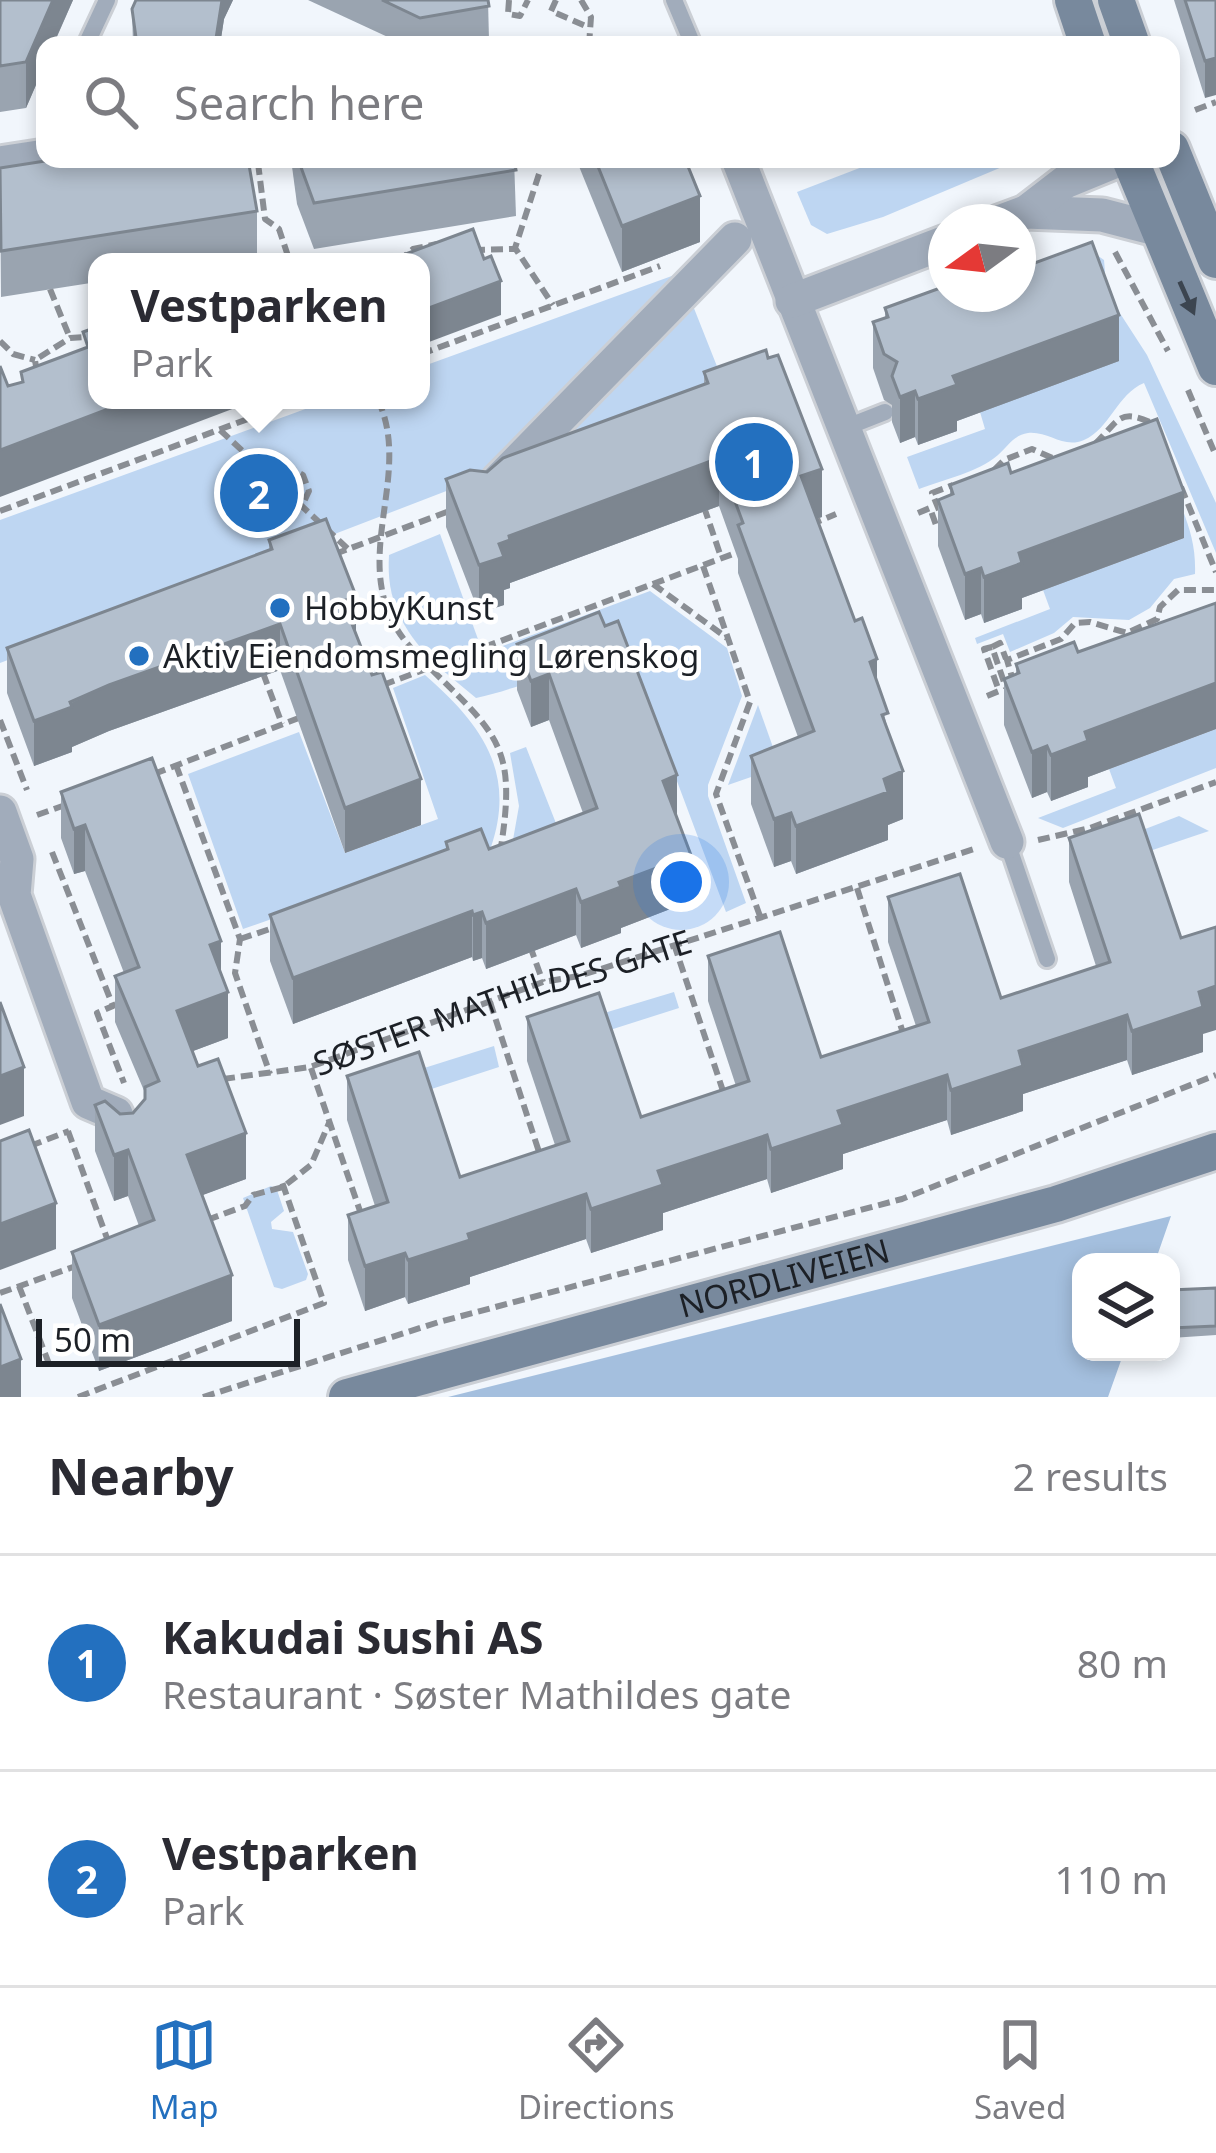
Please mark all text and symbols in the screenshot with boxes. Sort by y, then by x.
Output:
search box [36,36,1180,168]
icon: search [78,69,144,135]
text: Search here [174,72,424,133]
north arrow [928,204,1036,312]
popup [88,253,430,409]
text: Vestparken [131,274,387,335]
one-way arrow [1177,281,1197,316]
text: Park [131,335,213,388]
pin: 1 [715,417,793,507]
pin: 2 [220,448,298,538]
place label: HobbyKunst [304,585,494,630]
marker: HobbyKunst [267,595,293,621]
place label: Aktiv Eiendomsmegling Lørenskog [163,633,699,678]
marker: Aktiv Eiendomsmegling Lørenskog [126,643,152,669]
your location [651,852,711,912]
street label: SØSTER MATHILDES GATE [307,918,697,1086]
street label: NORDLIVEIEN [673,1227,894,1328]
map controls [1072,1253,1180,1361]
button: layers [1072,1253,1180,1361]
scale bar [36,1313,300,1366]
text: 50 m [54,1317,131,1362]
text: Nearby [48,1440,234,1510]
text: 2 results [1013,1449,1168,1502]
text: Kakudai Sushi AS [162,1606,544,1667]
text: 1 [76,1636,98,1689]
text: 80 m [1077,1636,1168,1689]
text: Restaurant · Søster Mathildes gate [162,1667,791,1720]
text: Vestparken [162,1822,419,1883]
text: 2 [76,1852,98,1905]
text: 110 m [1054,1852,1168,1905]
text: Park [162,1883,244,1936]
tab: Map [150,2012,218,2129]
tab: Directions [518,2012,675,2129]
tab: Saved [974,2012,1066,2129]

